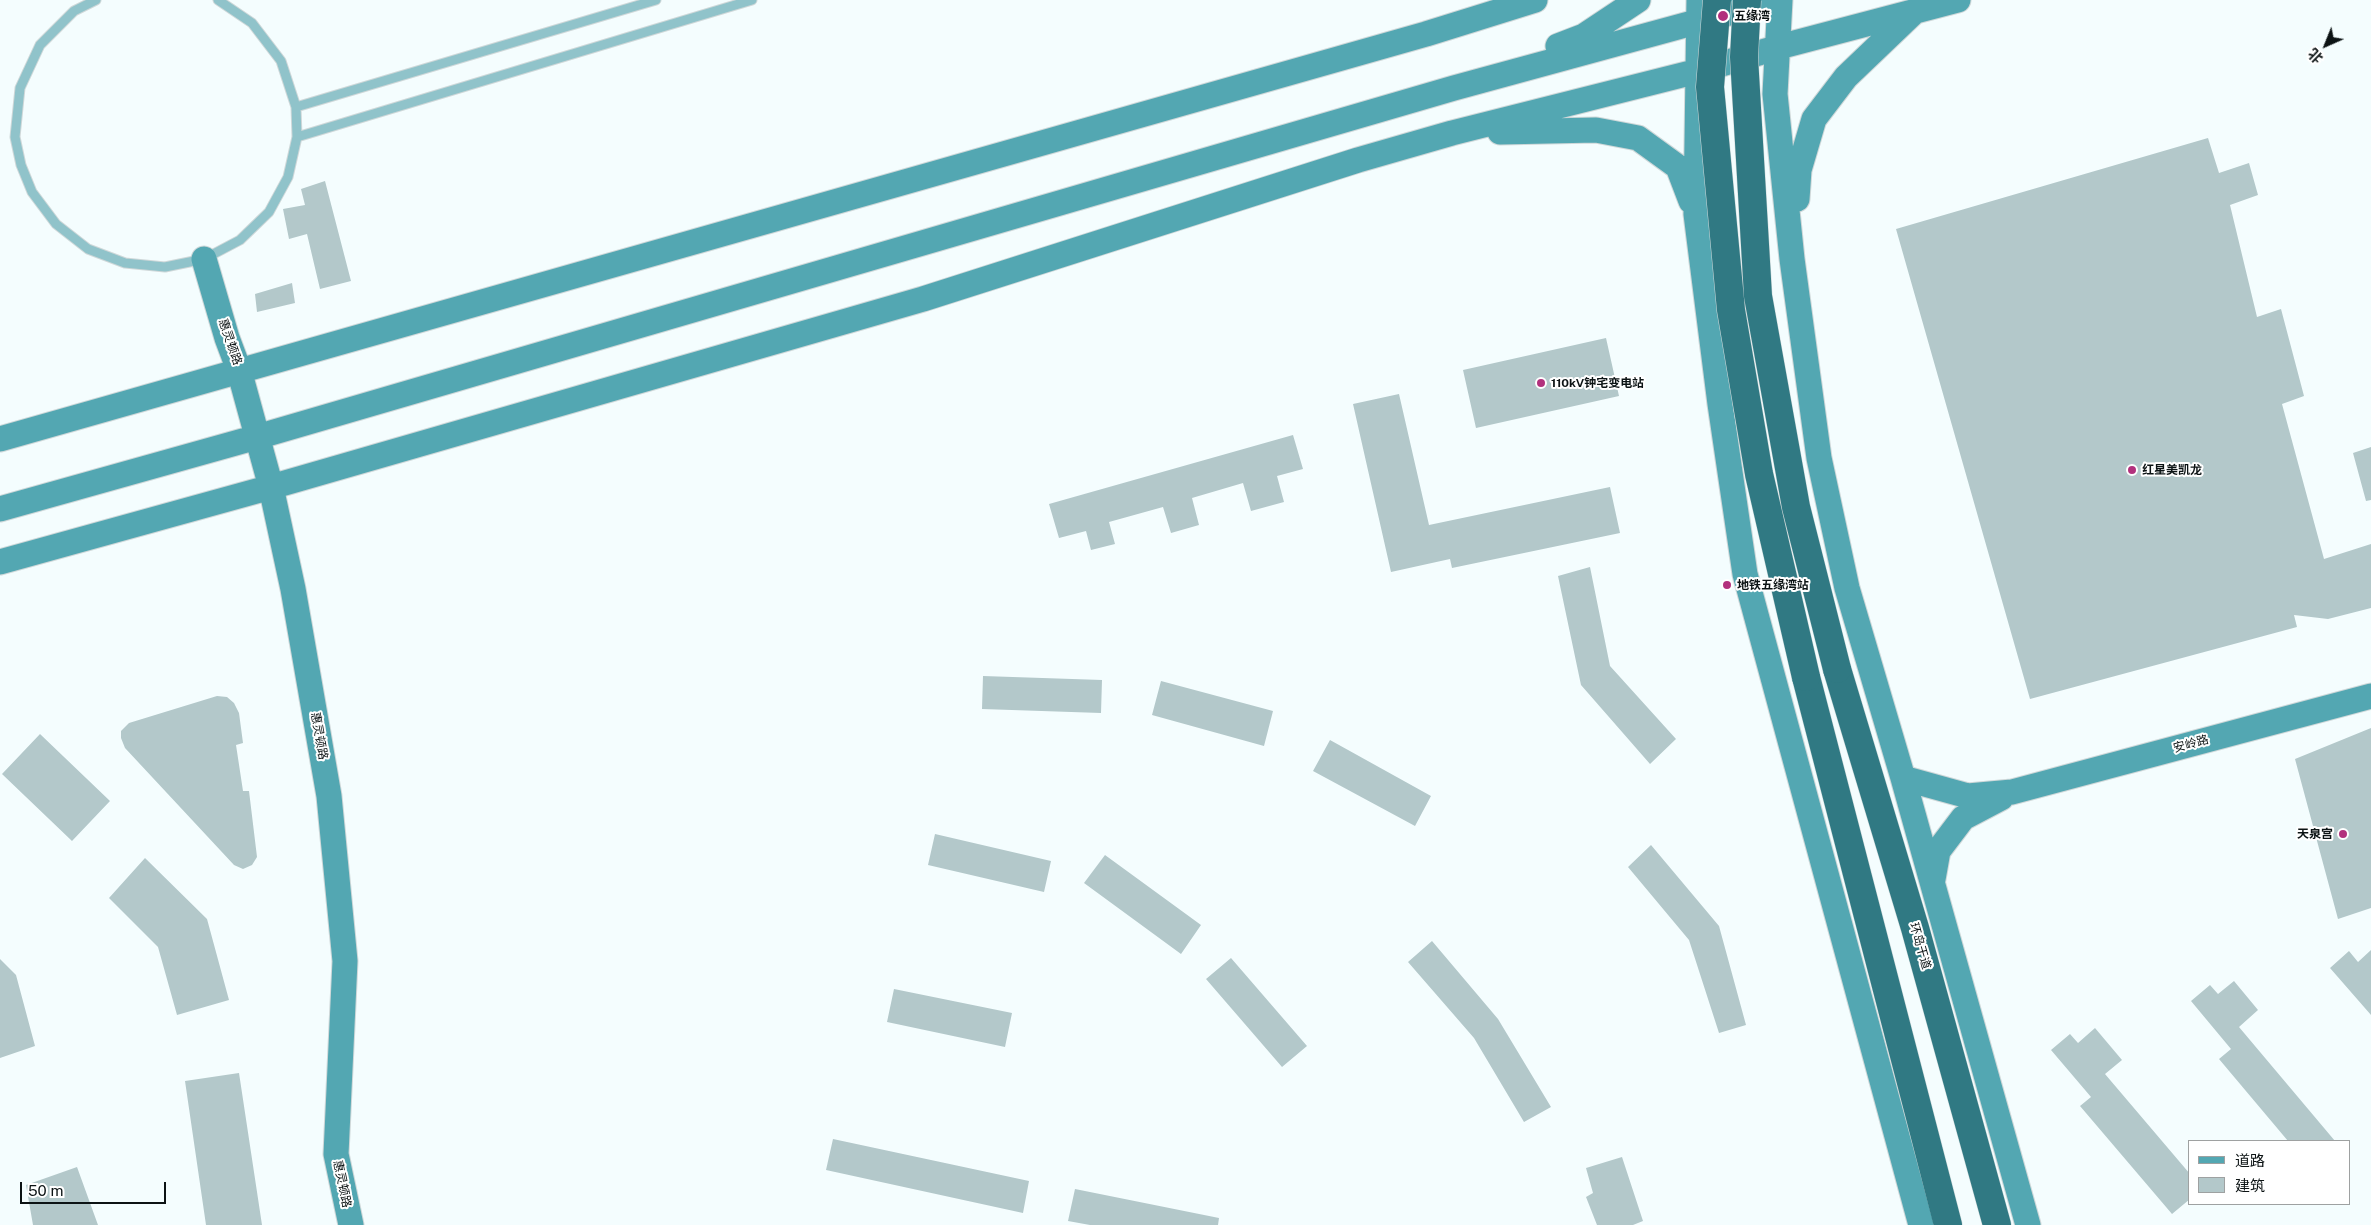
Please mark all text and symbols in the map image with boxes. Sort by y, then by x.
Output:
marker: 五缘湾 [1716,9,1730,23]
place label: 五缘湾 [1734,9,1770,23]
north arrow [2301,20,2351,70]
text: 北 [2305,45,2326,66]
street label: 惠灵顿路 [215,317,245,367]
place label: 110kV钟宅变电站 [1551,376,1644,390]
marker: 110kV钟宅变电站 [1535,377,1547,389]
place label: 红星美凯龙 [2142,463,2202,477]
marker: 红星美凯龙 [2126,464,2138,476]
place label: 地铁五缘湾站 [1737,578,1809,592]
marker: 地铁五缘湾站 [1721,579,1733,591]
street label: 惠灵顿路 [308,711,330,761]
street label: 安岭路 [2172,732,2210,756]
place label: 天泉宫 [2297,827,2333,841]
marker: 天泉宫 [2337,828,2349,840]
street label: 环岛干道 [1906,921,1934,971]
legend [2188,1140,2351,1205]
text: 道路 [2235,1152,2265,1169]
street label: 惠灵顿路 [330,1159,354,1209]
scale bar [22,1172,169,1204]
text: 建筑 [2235,1177,2265,1194]
text: 50 m [28,1182,63,1199]

